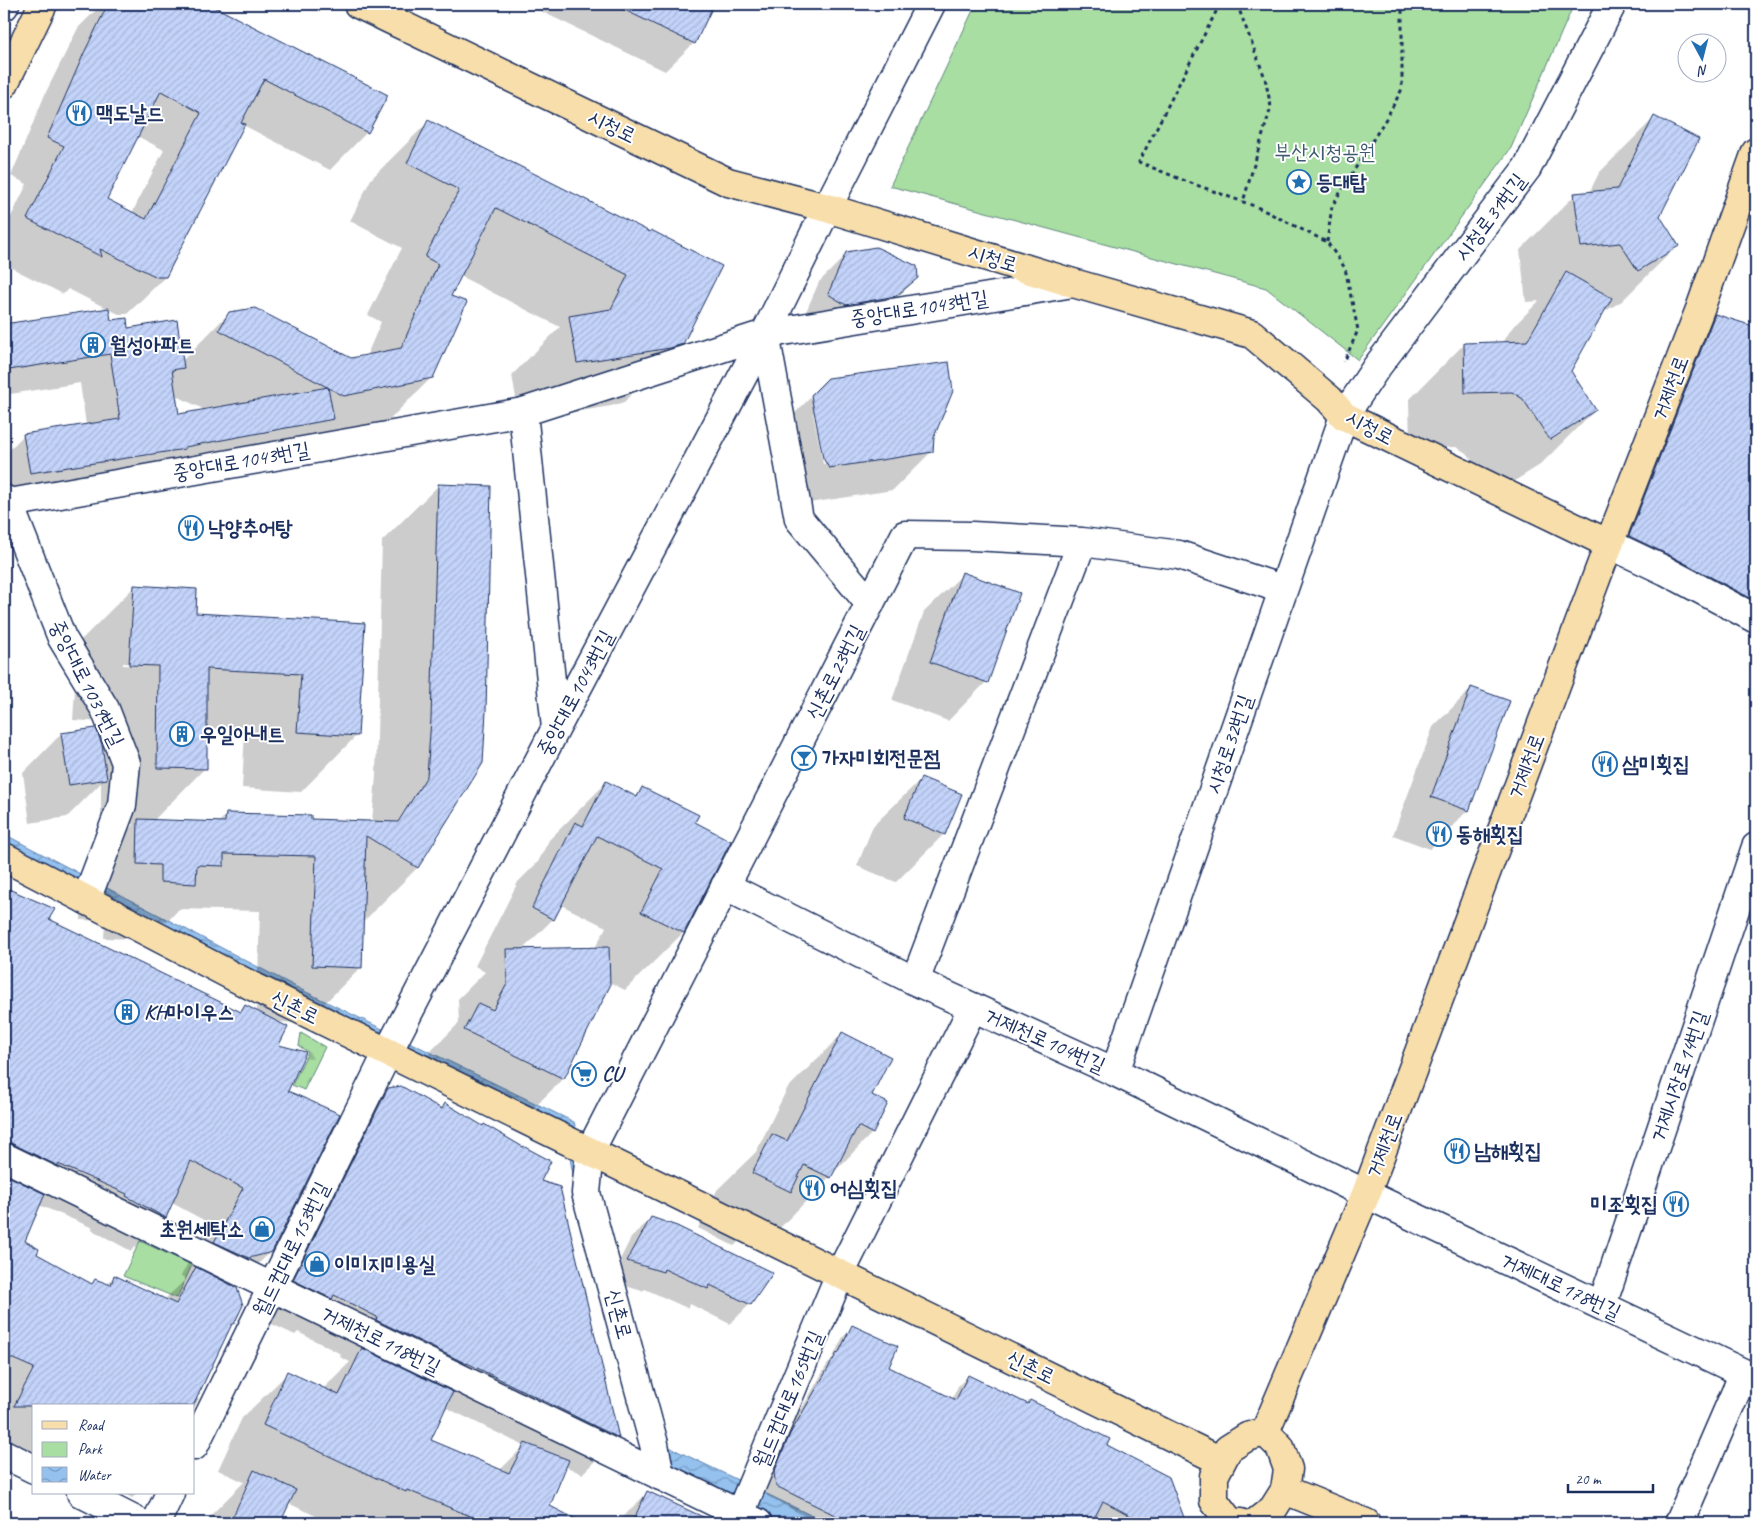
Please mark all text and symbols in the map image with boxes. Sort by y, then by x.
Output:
north arrow [1678,32,1728,82]
text: N [1696,61,1709,80]
restaurant icon: 맥도날드 [66,100,92,126]
place label: 맥도날드 [96,100,164,126]
street label: 시청로 [584,103,640,149]
park label: 부산시청공원 [1274,139,1376,165]
street label: 시청로31번길 [1449,168,1532,266]
place icon: 등대탑 [1286,169,1312,195]
place label: 등대탑 [1316,169,1368,195]
street label: 시청로 [965,238,1021,278]
street label: 중앙대로1043번길 [848,284,990,332]
building icon: 월성아파트 [80,332,106,358]
place label: 월성아파트 [110,332,195,358]
street label: 거제천로 [1646,352,1694,424]
street label: 시청로 [1342,404,1398,450]
street label: 중앙대로1043번길 [170,436,312,486]
restaurant icon: 낙양추어탕 [178,515,204,541]
place label: 낙양추어탕 [208,515,294,541]
street label: 중앙대로1039번길 [44,615,130,751]
street label: 신촌로23번길 [800,620,870,724]
street label: 중앙대로1043번길 [531,625,619,761]
street label: 시청로32번길 [1200,691,1258,797]
building icon: 우일아내트 [169,721,195,747]
place label: 우일아내트 [200,721,285,747]
street label: 거제천로 [1502,730,1550,802]
bar icon: 가자미회전문점 [791,745,817,771]
place label: 가자미회전문점 [822,745,940,771]
restaurant icon: 삼미횟집 [1592,751,1618,777]
place label: 삼미횟집 [1622,751,1690,777]
restaurant icon: 동해횟집 [1426,821,1452,847]
place label: 동해횟집 [1456,821,1524,847]
street label: 신촌로 [267,984,323,1030]
building icon: KH마이우스 [114,999,140,1025]
place label: KH마이우스 [144,999,234,1025]
street label: 거제천로104번길 [980,1002,1110,1078]
street label: 거제시장로14번길 [1644,1007,1714,1145]
supermarket icon: CU [571,1061,597,1087]
place label: CU [602,1061,627,1087]
street label: 거제천로 [1360,1109,1408,1181]
restaurant icon: 남해횟집 [1444,1138,1470,1164]
place label: 남해횟집 [1474,1138,1542,1164]
restaurant icon: 어심횟집 [799,1175,825,1201]
place label: 어심횟집 [830,1175,898,1201]
street label: 월드컵대로153번길 [247,1177,335,1321]
place label: 미조횟집 [1590,1191,1658,1217]
restaurant icon: 미조횟집 [1663,1191,1689,1217]
place label: 초원세탁소 [160,1216,244,1242]
shop icon: 초원세탁소 [249,1216,275,1242]
street label: 거제대로178번길 [1497,1247,1625,1325]
shop icon: 이미지미용실 [304,1251,330,1277]
place label: 이미지미용실 [334,1251,435,1277]
street label: 신촌로 [600,1286,638,1342]
street label: 거제천로118번길 [317,1300,445,1380]
street label: 월드컵대로165번길 [747,1326,829,1472]
street label: 신촌로 [1003,1344,1059,1390]
legend [32,1404,195,1494]
text: Road [78,1416,105,1435]
text: Park [78,1440,103,1459]
scale bar [1568,1462,1652,1494]
text: Water [78,1466,112,1485]
text: 20 m [1575,1470,1602,1489]

